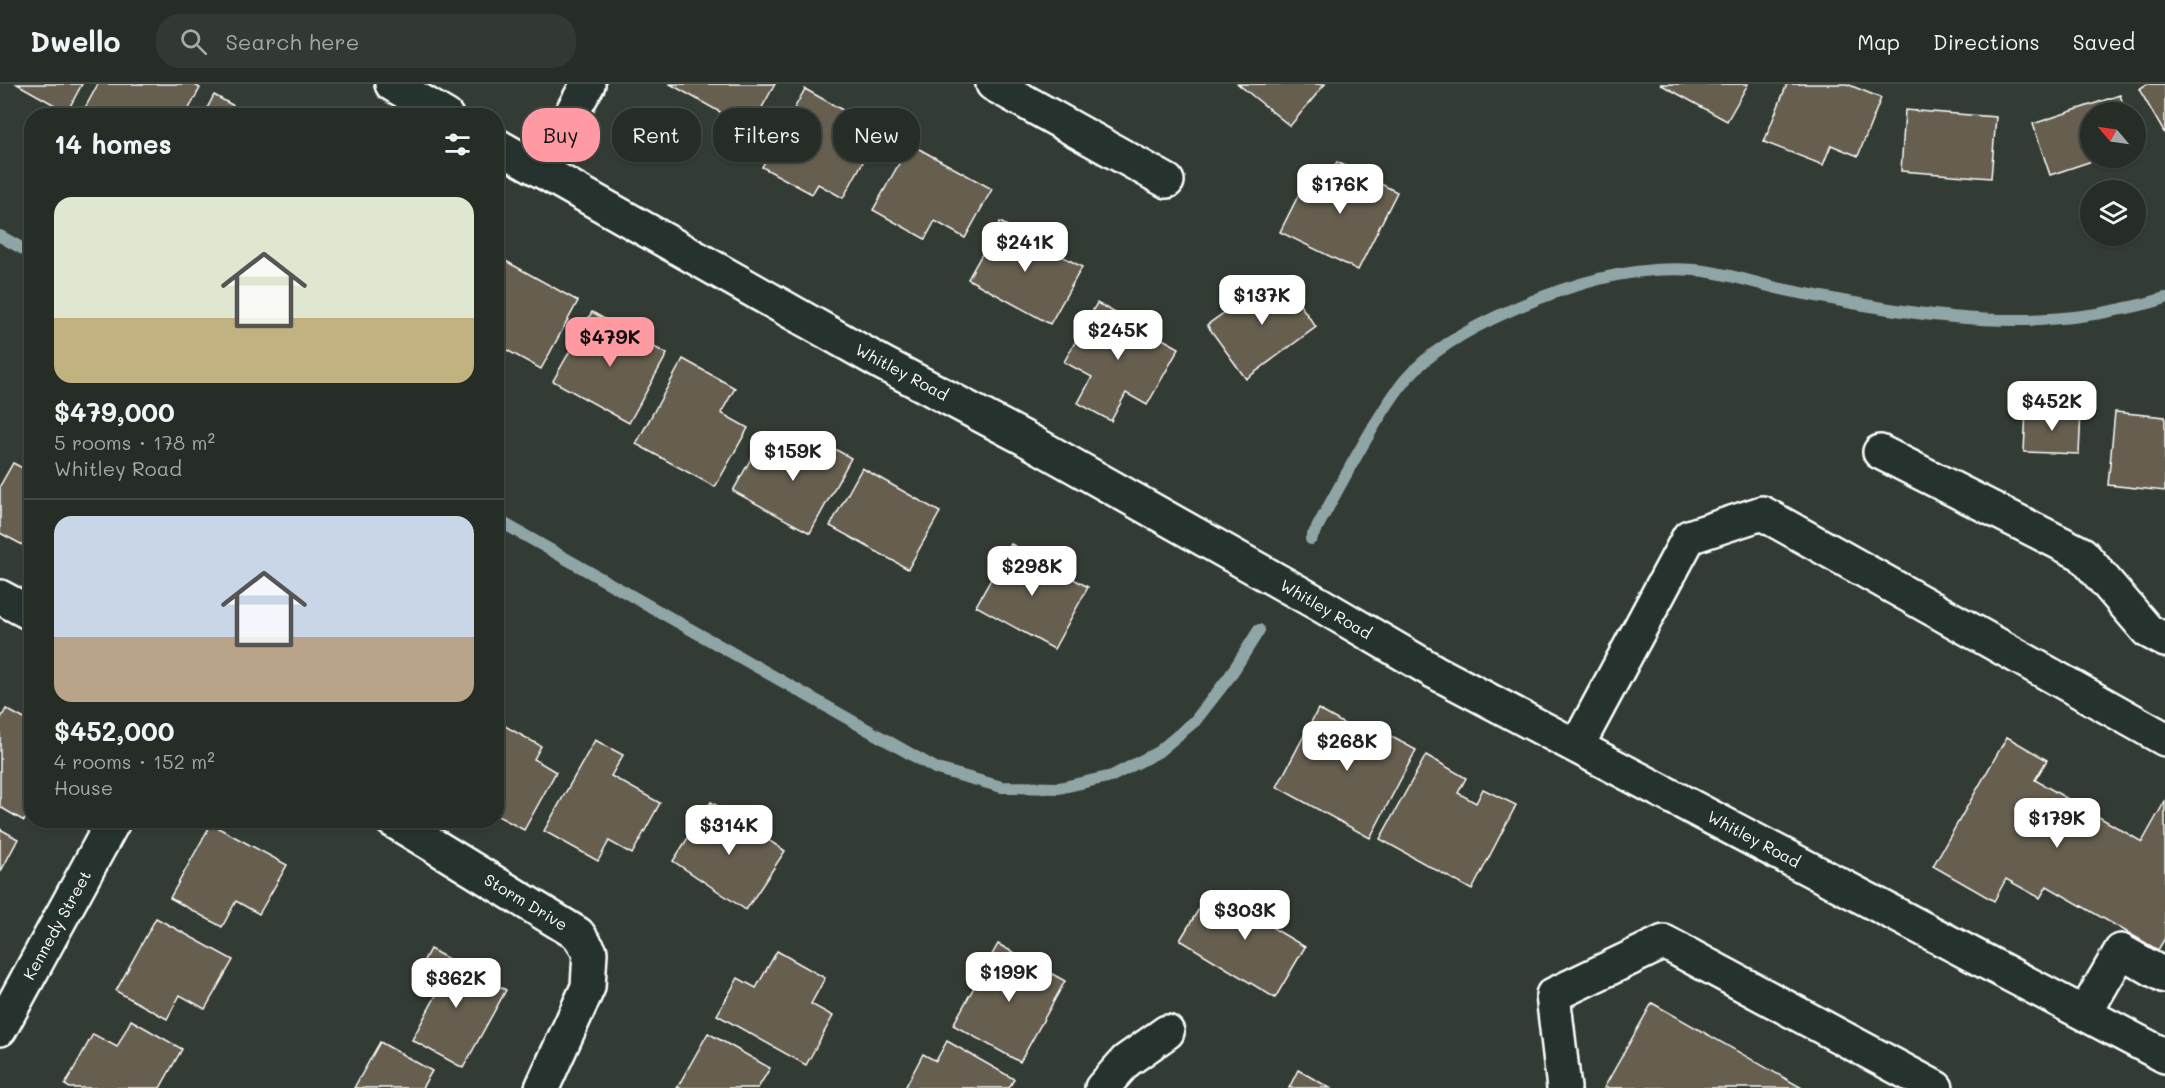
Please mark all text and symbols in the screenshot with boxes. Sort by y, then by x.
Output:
search box [156,14,576,68]
text: Dwello [30,23,120,59]
icon: search [177,25,210,58]
text: Search here [225,27,359,56]
text: Map [1857,28,1900,55]
text: Directions [1933,28,2040,55]
text: Saved [2073,28,2135,55]
north arrow [2080,102,2146,168]
map controls [2080,102,2146,246]
chip: Buy [522,108,600,162]
chip: Rent [612,108,701,162]
chip: Filters [713,108,821,162]
chip: New [833,108,920,162]
text: 14 homes [54,127,172,161]
icon: filters [441,128,474,161]
pin: $176K [1298,164,1382,215]
text: $176K [1311,170,1369,196]
button: layers [2080,180,2146,246]
pin: $241K [983,222,1067,273]
text: $241K [996,228,1054,254]
icon: home [210,236,318,344]
pin: $137K [1220,275,1304,326]
text: $137K [1233,281,1291,307]
pin: $245K [1076,310,1160,361]
text: $245K [1087,316,1149,342]
pin: $479K [568,317,652,368]
text: $479K [579,323,641,349]
street label: Whitley Road [852,338,952,405]
pin: $452K [2010,381,2094,432]
text: $452K [2021,387,2083,413]
text: $479,000 [54,395,175,429]
text: 5 rooms · 178 m² [54,429,215,455]
pin: $159K [751,431,835,482]
text: $159K [764,437,822,463]
text: Whitley Road [54,455,182,481]
pin: $298K [990,546,1074,597]
text: $298K [1001,552,1063,578]
icon: home [210,555,318,663]
street label: Whitley Road [1277,574,1376,643]
text: $452,000 [54,714,174,748]
pin: $268K [1305,721,1389,772]
text: $268K [1316,727,1378,753]
text: 4 rooms · 152 m² [54,748,215,774]
text: House [54,774,113,800]
pin: $179K [2015,798,2099,849]
text: $179K [2028,804,2086,830]
pin: $314K [687,805,771,856]
street label: Whitley Road [1704,805,1804,872]
text: $314K [699,811,759,837]
street label: Kennedy Street [18,866,95,983]
street label: Storm Drive [481,868,572,935]
pin: $303K [1203,890,1287,941]
text: $303K [1214,896,1276,922]
pin: $199K [967,952,1051,1003]
pin: $362K [414,958,498,1009]
text: $199K [980,958,1038,984]
text: $362K [426,964,486,990]

